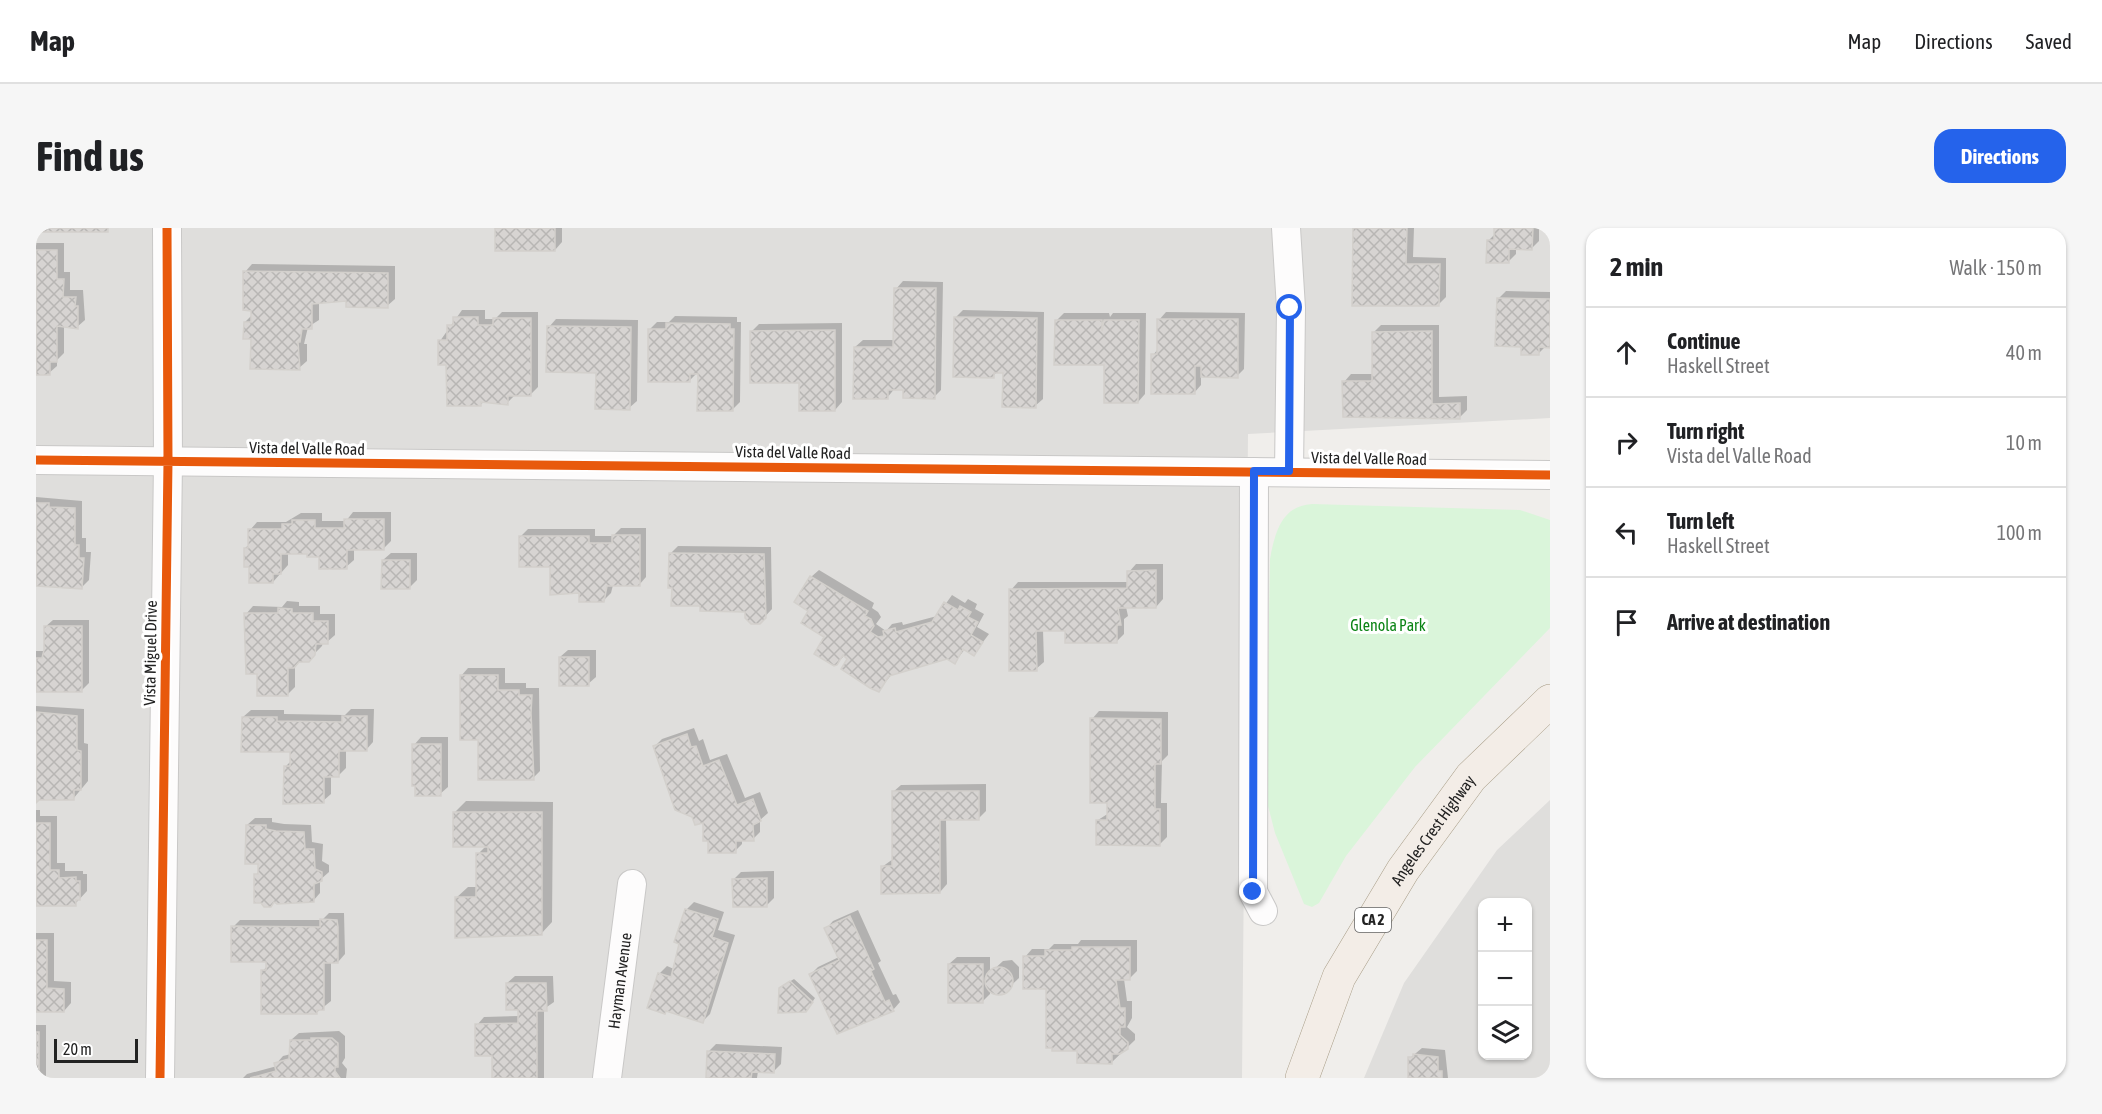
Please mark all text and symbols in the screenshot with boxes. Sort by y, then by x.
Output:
text: Map [30,25,75,57]
text: Map [1847,29,1881,53]
text: Directions [1914,29,1993,53]
text: Saved [2026,29,2072,53]
button: Directions [1934,129,2066,183]
text: Find us [36,132,144,180]
text: 2 min [1610,252,1663,282]
text: Walk · 150 m [1950,256,2042,279]
route start [1276,294,1302,320]
text: Continue [1667,328,1741,354]
icon: ahead [1610,336,1643,369]
text: 40 m [2006,341,2042,364]
text: Haskell Street [1667,354,1770,377]
text: Turn right [1667,418,1744,444]
icon: right [1610,426,1643,459]
text: 10 m [2006,431,2042,454]
street label: Vista del Valle Road [249,438,365,458]
street label: Vista del Valle Road [735,442,851,462]
text: Vista del Valle Road [1667,444,1812,467]
street label: Vista del Valle Road [1311,448,1427,468]
text: Turn left [1667,508,1734,534]
icon: left [1610,516,1643,549]
text: 100 m [1997,521,2042,544]
text: Haskell Street [1667,534,1770,557]
street label: Vista Miguel Drive [140,600,161,706]
icon: arrive [1610,606,1643,639]
text: Arrive at destination [1667,609,1830,635]
park label: Glenola Park [1350,616,1426,634]
street label: Angeles Crest Highway [1387,771,1479,888]
route end [1239,878,1265,904]
map controls [1478,898,1532,1060]
button: + [1478,898,1532,952]
road number: CA 2 [1355,908,1391,932]
street label: Hayman Avenue [604,932,635,1030]
button: − [1478,952,1532,1006]
button: layers [1478,1006,1532,1060]
scale bar [54,1036,138,1064]
text: 20 m [63,1040,92,1058]

